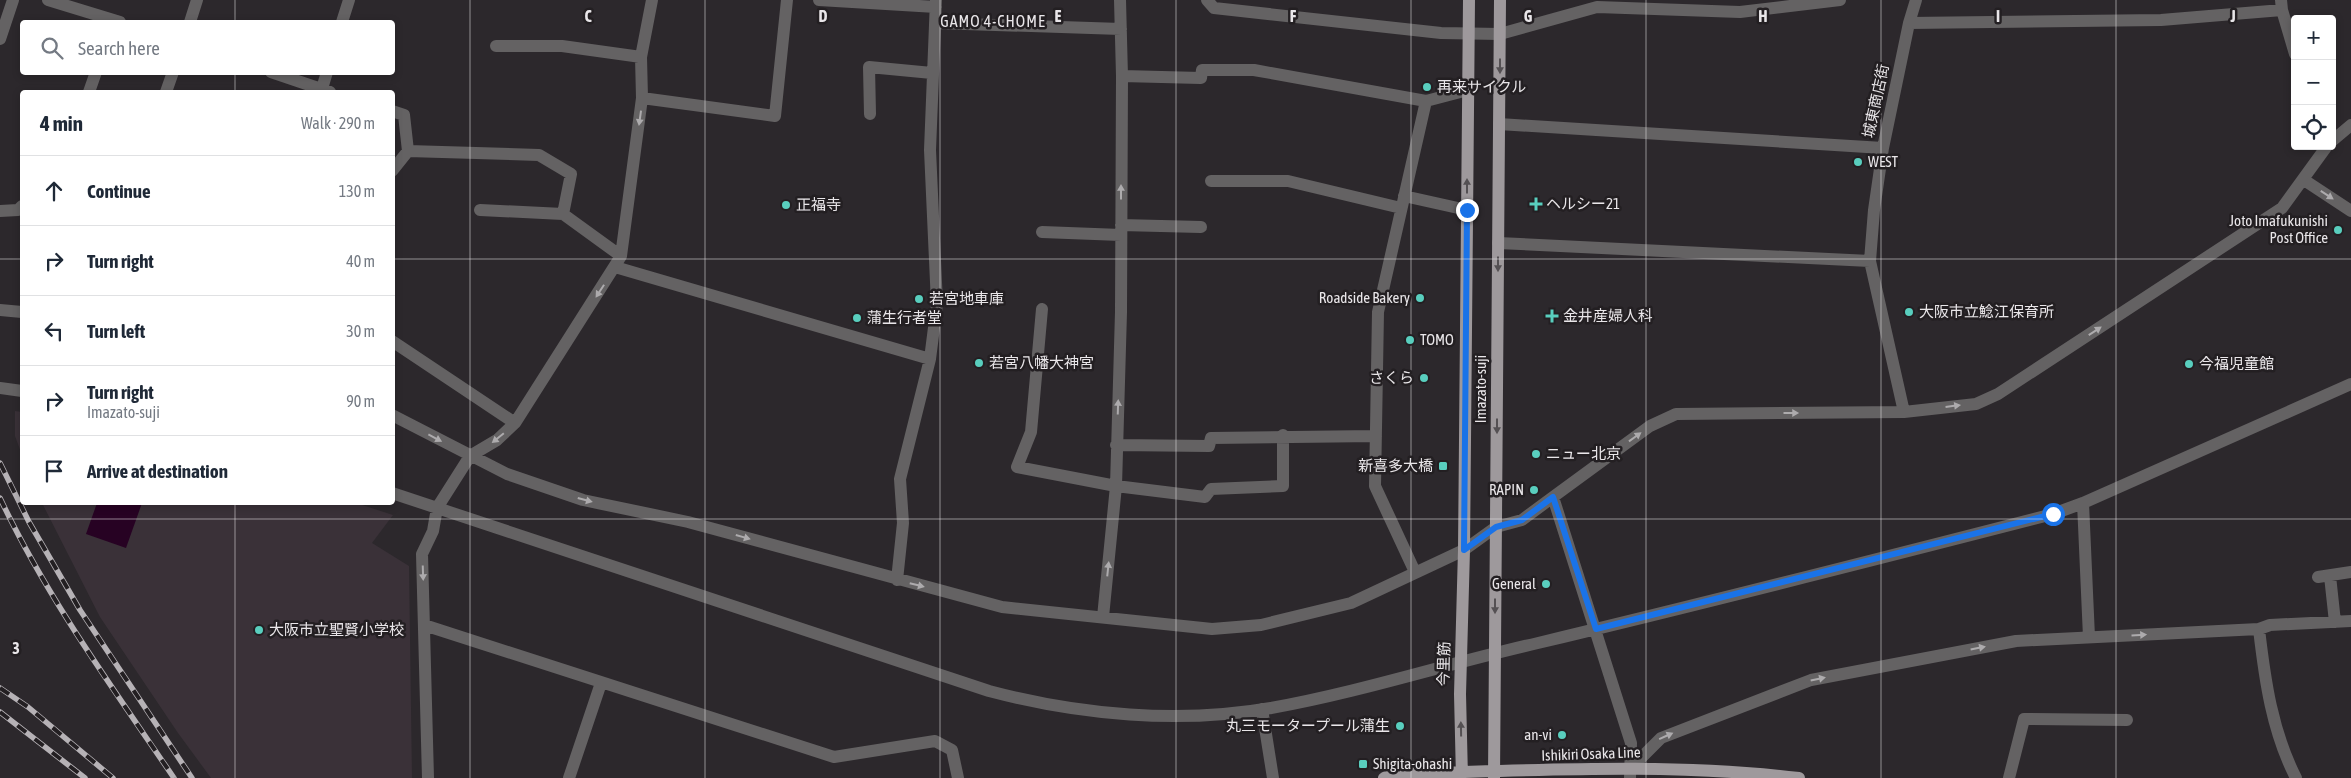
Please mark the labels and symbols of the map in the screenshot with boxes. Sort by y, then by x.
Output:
text: C [584,7,592,25]
text: D [819,7,828,25]
text: E [1055,7,1062,25]
text: F [1290,7,1297,25]
text: G [1524,7,1533,25]
text: H [1758,7,1768,25]
text: I [1996,7,2000,25]
text: J [2229,7,2236,25]
district label: GAMO 4-CHOME [940,12,1046,30]
one-way arrow [1496,58,1504,74]
street label: 城東商店街 [1859,62,1892,139]
place label: 再来サイクル [1437,78,1526,95]
marker: 再来サイクル [1421,81,1433,93]
one-way arrow [635,110,643,126]
place label: WEST [1868,153,1899,170]
marker: WEST [1852,156,1864,168]
one-way arrow [1463,178,1471,194]
one-way arrow [1117,183,1125,199]
one-way arrow [2321,190,2334,200]
place label: ヘルシー21 [1546,195,1620,212]
place label: 正福寺 [796,196,841,213]
marker: ヘルシー21 [1530,198,1542,210]
marker: 正福寺 [780,199,792,211]
route end [1456,199,1479,222]
place label: Joto Imafukunishi Post Office [2229,212,2328,246]
marker: Joto Imafukunishi Post Office [2332,224,2344,236]
one-way arrow [1494,256,1502,272]
one-way arrow [595,284,605,297]
place label: Roadside Bakery [1319,289,1410,306]
place label: 若宮地車庫 [929,290,1004,307]
marker: Roadside Bakery [1414,292,1426,304]
marker: 若宮地車庫 [913,293,925,305]
place label: 大阪市立鯰江保育所 [1919,303,2054,320]
marker: 大阪市立鯰江保育所 [1903,306,1915,318]
place label: 金井産婦人科 [1563,307,1653,324]
place label: 蒲生行者堂 [867,309,942,326]
marker: 金井産婦人科 [1545,309,1559,323]
marker: 蒲生行者堂 [851,312,863,324]
one-way arrow [2088,326,2101,336]
place label: TOMO [1420,331,1454,348]
marker: TOMO [1404,334,1416,346]
place label: 若宮八幡大神宮 [989,354,1094,371]
street label: Imazato-suji [1472,355,1489,423]
place label: 今福児童館 [2199,355,2274,372]
marker: 若宮八幡大神宮 [973,357,985,369]
marker: 今福児童館 [2183,358,2195,370]
place label: さくら [1369,369,1414,386]
marker: さくら [1418,372,1430,384]
one-way arrow [1114,398,1122,414]
one-way arrow [1945,402,1961,410]
one-way arrow [1783,409,1799,417]
one-way arrow [1492,418,1500,434]
one-way arrow [1628,432,1642,442]
one-way arrow [491,433,505,443]
one-way arrow [428,434,443,442]
place label: ニュー北京 [1546,445,1621,462]
marker: ニュー北京 [1530,448,1542,460]
place label: 新喜多大橋 [1358,457,1433,474]
marker: 新喜多大橋 [1437,460,1449,472]
place label: RAPIN [1489,481,1524,498]
marker: RAPIN [1528,484,1540,496]
one-way arrow [578,496,593,504]
route start [2042,503,2065,526]
one-way arrow [736,533,751,541]
one-way arrow [1104,560,1112,576]
one-way arrow [419,565,427,581]
place label: General [1492,575,1536,592]
marker: General [1540,578,1552,590]
one-way arrow [909,581,924,589]
one-way arrow [1491,598,1499,614]
place label: 大阪市立聖賢小学校 [269,621,404,638]
marker: 大阪市立聖賢小学校 [253,624,265,636]
one-way arrow [2132,630,2148,638]
text: 3 [12,639,20,657]
street label: 今里筋 [1435,641,1452,687]
one-way arrow [1970,644,1986,652]
one-way arrow [1811,675,1827,683]
place label: 丸三モータープール蒲生 [1226,717,1390,734]
marker: 丸三モータープール蒲生 [1394,720,1406,732]
one-way arrow [1456,721,1464,737]
place label: an-vi [1524,726,1552,743]
marker: an-vi [1556,729,1568,741]
one-way arrow [1659,731,1673,739]
street label: Ishikiri Osaka Line [1541,743,1641,764]
place label: Shigita-ohashi [1373,755,1452,772]
marker: Shigita-ohashi [1357,758,1369,770]

